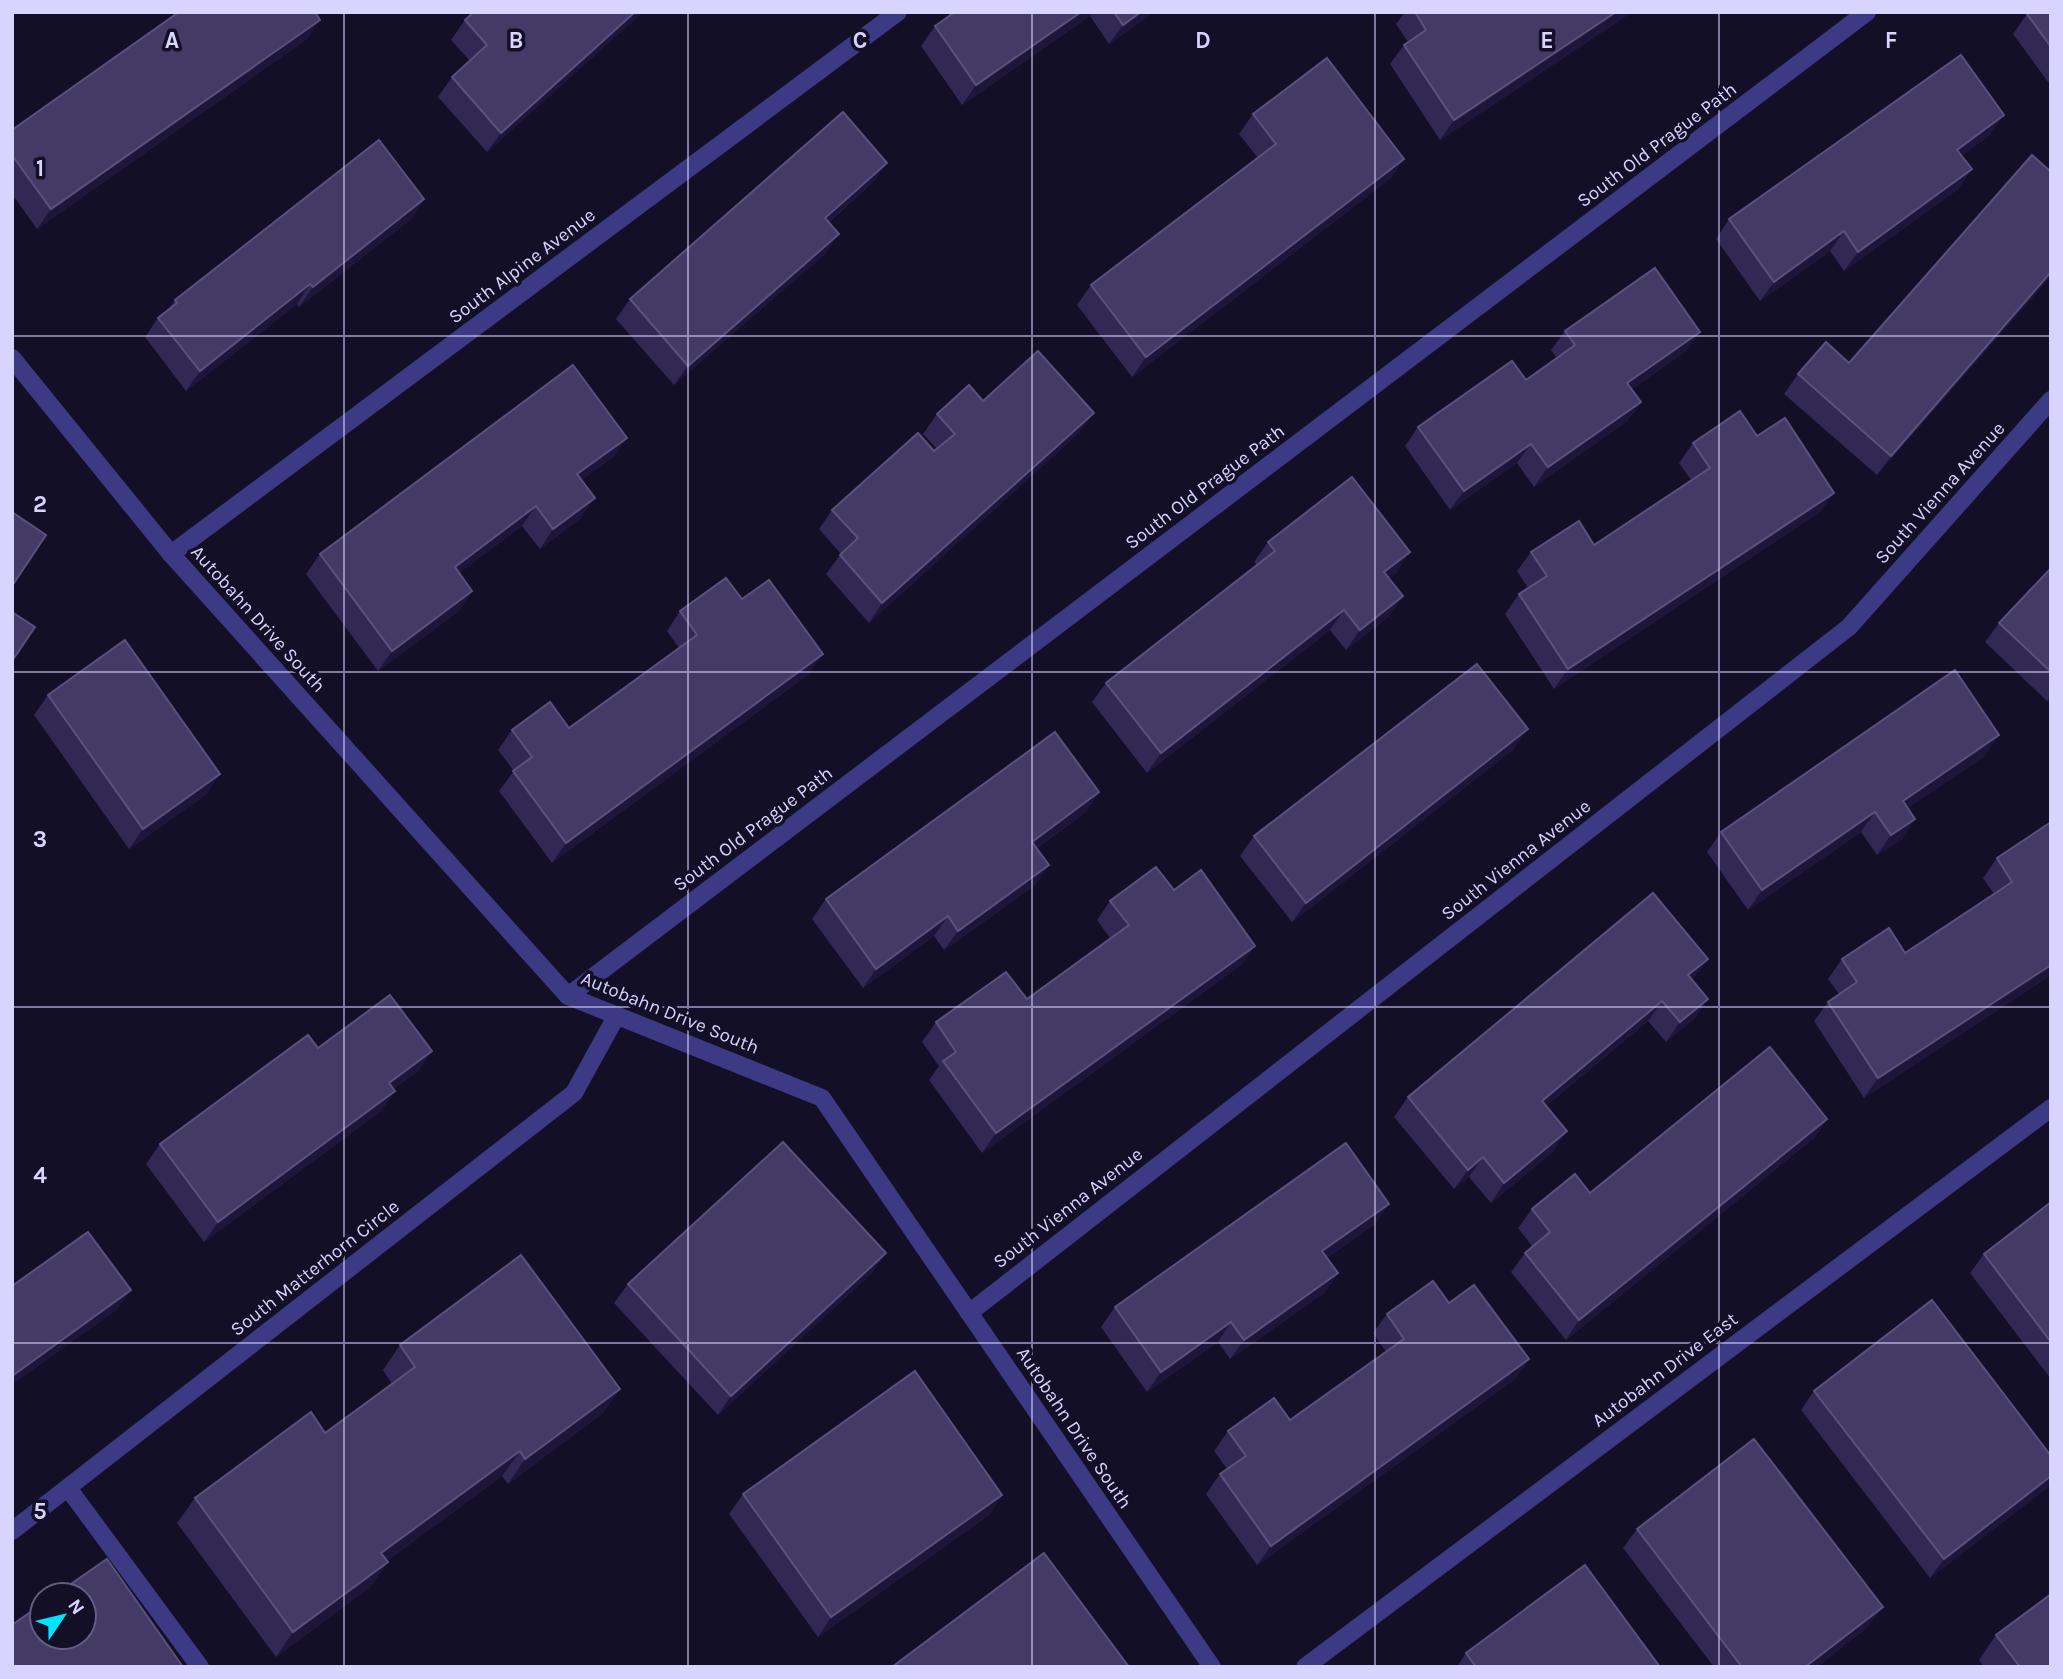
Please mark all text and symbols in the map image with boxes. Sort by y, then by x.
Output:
text: A [165,27,179,54]
text: B [509,27,523,54]
text: C [853,27,867,54]
text: D [1195,27,1211,54]
text: E [1540,27,1554,54]
text: F [1885,27,1897,54]
street label: South Old Prague Path [1573,78,1741,212]
text: 1 [36,155,44,182]
street label: South Alpine Avenue [444,204,600,328]
street label: South Vienna Avenue [1871,418,2009,568]
street label: South Old Prague Path [1121,420,1289,554]
text: 2 [33,491,47,518]
street label: Autobahn Drive South [186,541,330,697]
street label: South Old Prague Path [669,762,837,896]
street label: South Vienna Avenue [1437,795,1595,925]
text: 3 [33,826,47,853]
street label: Autobahn Drive South [578,967,762,1059]
street label: South Vienna Avenue [989,1143,1147,1273]
text: 4 [33,1162,47,1189]
street label: South Matterhorn Circle [226,1195,404,1341]
street label: Autobahn Drive East [1588,1308,1742,1432]
street label: Autobahn Drive South [1012,1343,1136,1513]
text: 5 [33,1498,47,1525]
north arrow [28,1581,98,1651]
text: N [63,1595,89,1619]

